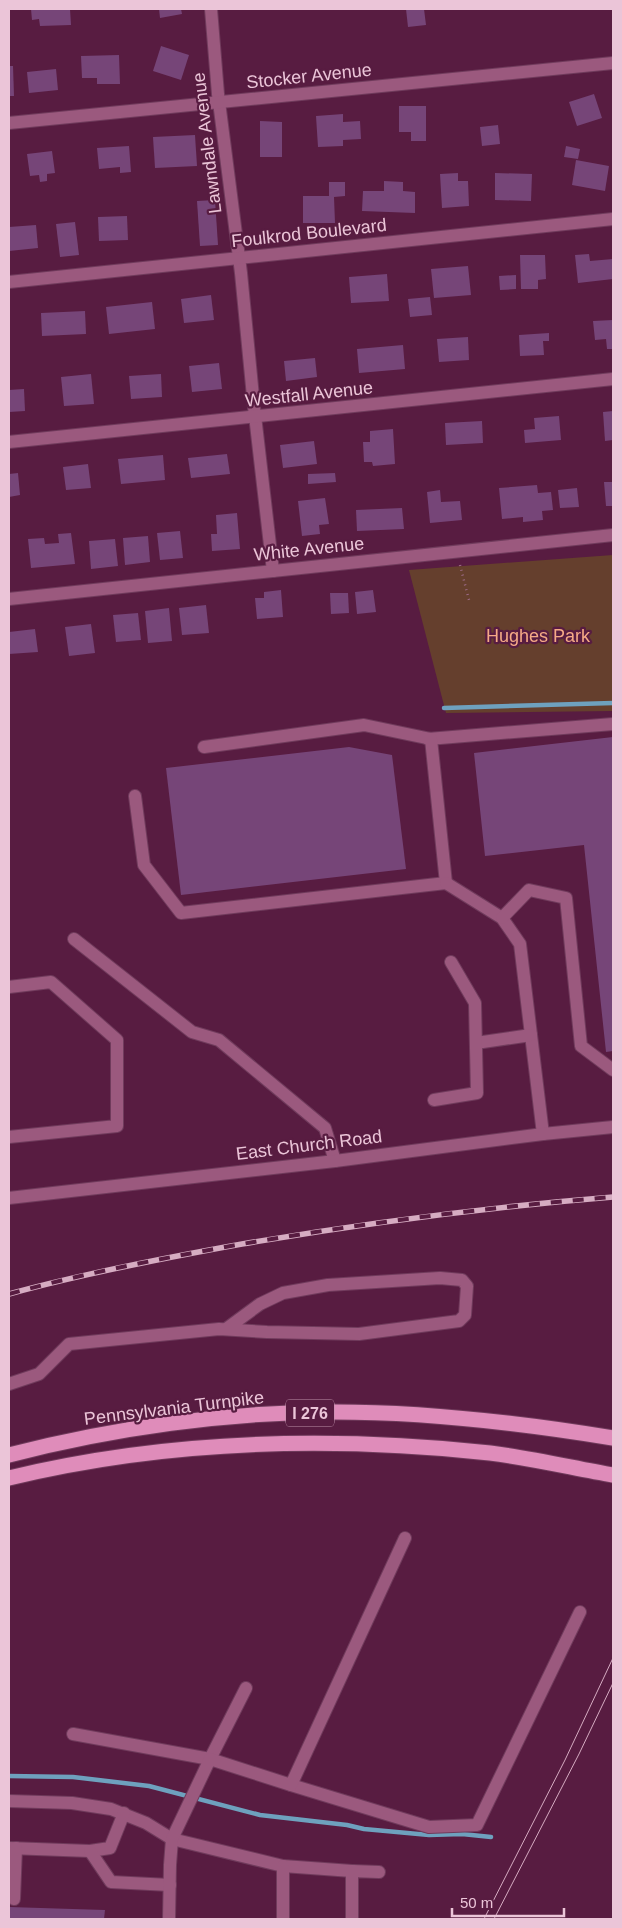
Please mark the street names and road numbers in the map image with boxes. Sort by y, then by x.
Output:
street label: Stocker Avenue [245,59,373,93]
street label: Lawndale Avenue [188,71,226,215]
street label: Foulkrod Boulevard [230,215,388,251]
street label: Westfall Avenue [244,377,374,411]
street label: White Avenue [253,533,365,565]
street label: East Church Road [235,1126,383,1164]
street label: Pennsylvania Turnpike [83,1387,265,1429]
road number: I 276 [286,1400,334,1426]

